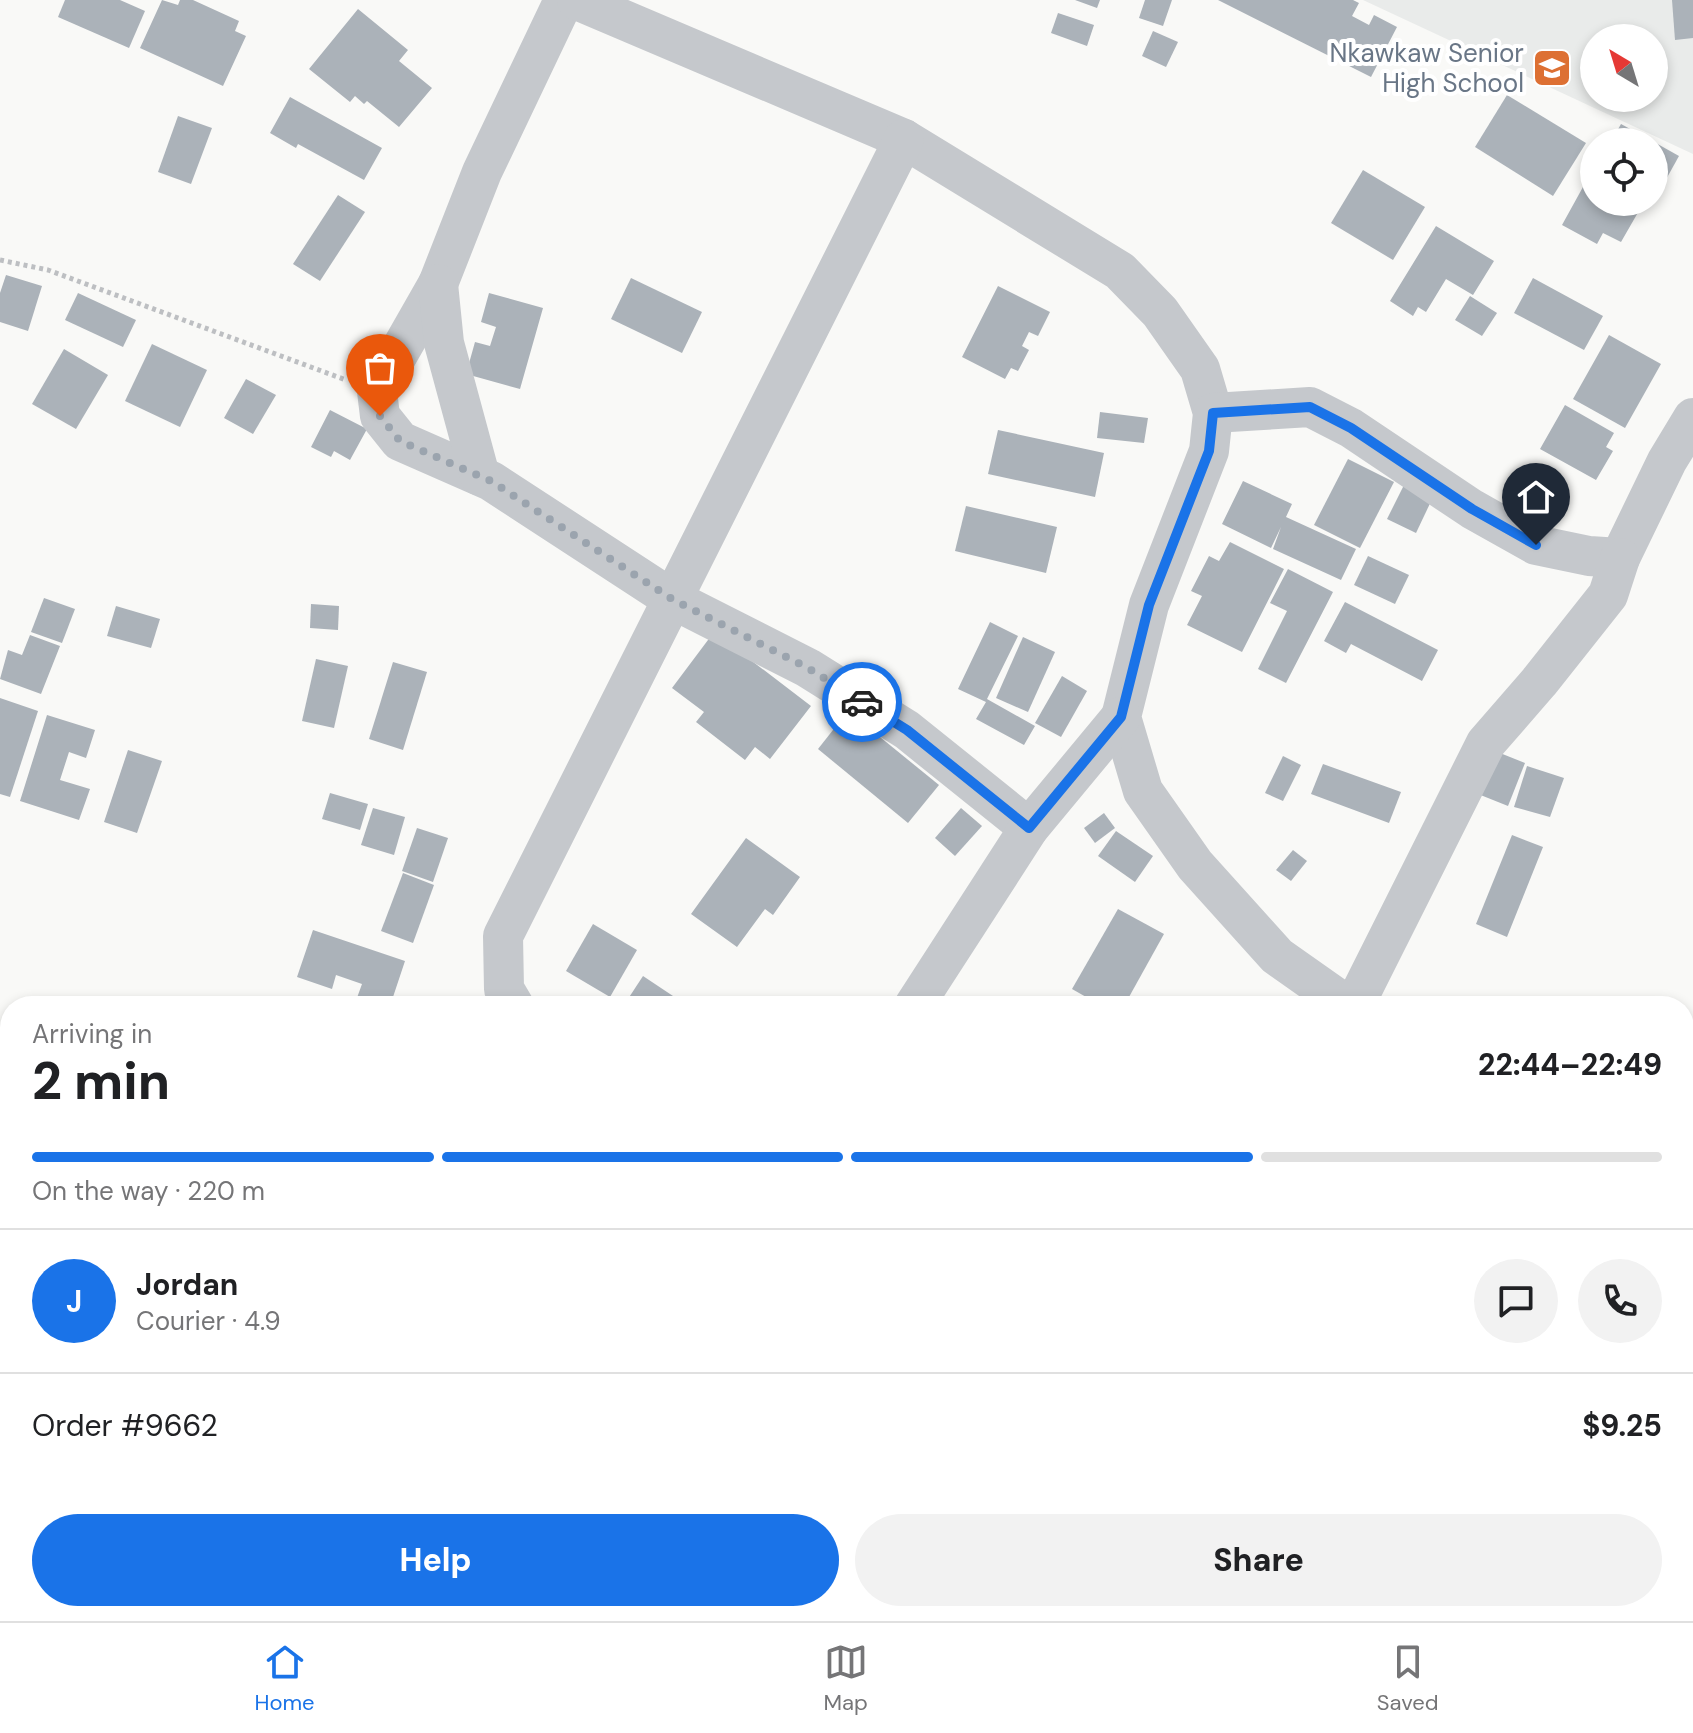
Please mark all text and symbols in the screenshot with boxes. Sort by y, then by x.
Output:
north arrow [1580,24,1668,112]
map controls [1580,24,1668,216]
place label: Nkawkaw Senior High School [1330,36,1524,100]
school or university icon: Nkawkaw Senior High School [1531,47,1573,89]
button: locate [1580,128,1668,216]
pin [346,334,414,416]
icon: bag [358,346,402,390]
pin [1502,463,1570,545]
icon: home [1514,475,1558,519]
courier [822,662,902,742]
icon: car [840,680,884,724]
text: Arriving in [32,1017,152,1051]
text: 22:44–22:49 [1478,1045,1662,1084]
text: 2 min [32,1047,170,1115]
text: On the way · 220 m [32,1174,265,1208]
button: chat [1474,1259,1558,1343]
button: phone [1578,1259,1662,1343]
text: Jordan [136,1265,238,1304]
text: J [66,1282,82,1321]
text: Courier · 4.9 [136,1304,281,1338]
text: Order #9662 [32,1406,218,1445]
text: $9.25 [1582,1406,1662,1445]
button: Help [32,1514,839,1606]
button: Share [855,1514,1662,1606]
tab: Home [254,1640,315,1717]
tab: Map [824,1640,868,1717]
tab: Saved [1377,1640,1439,1717]

